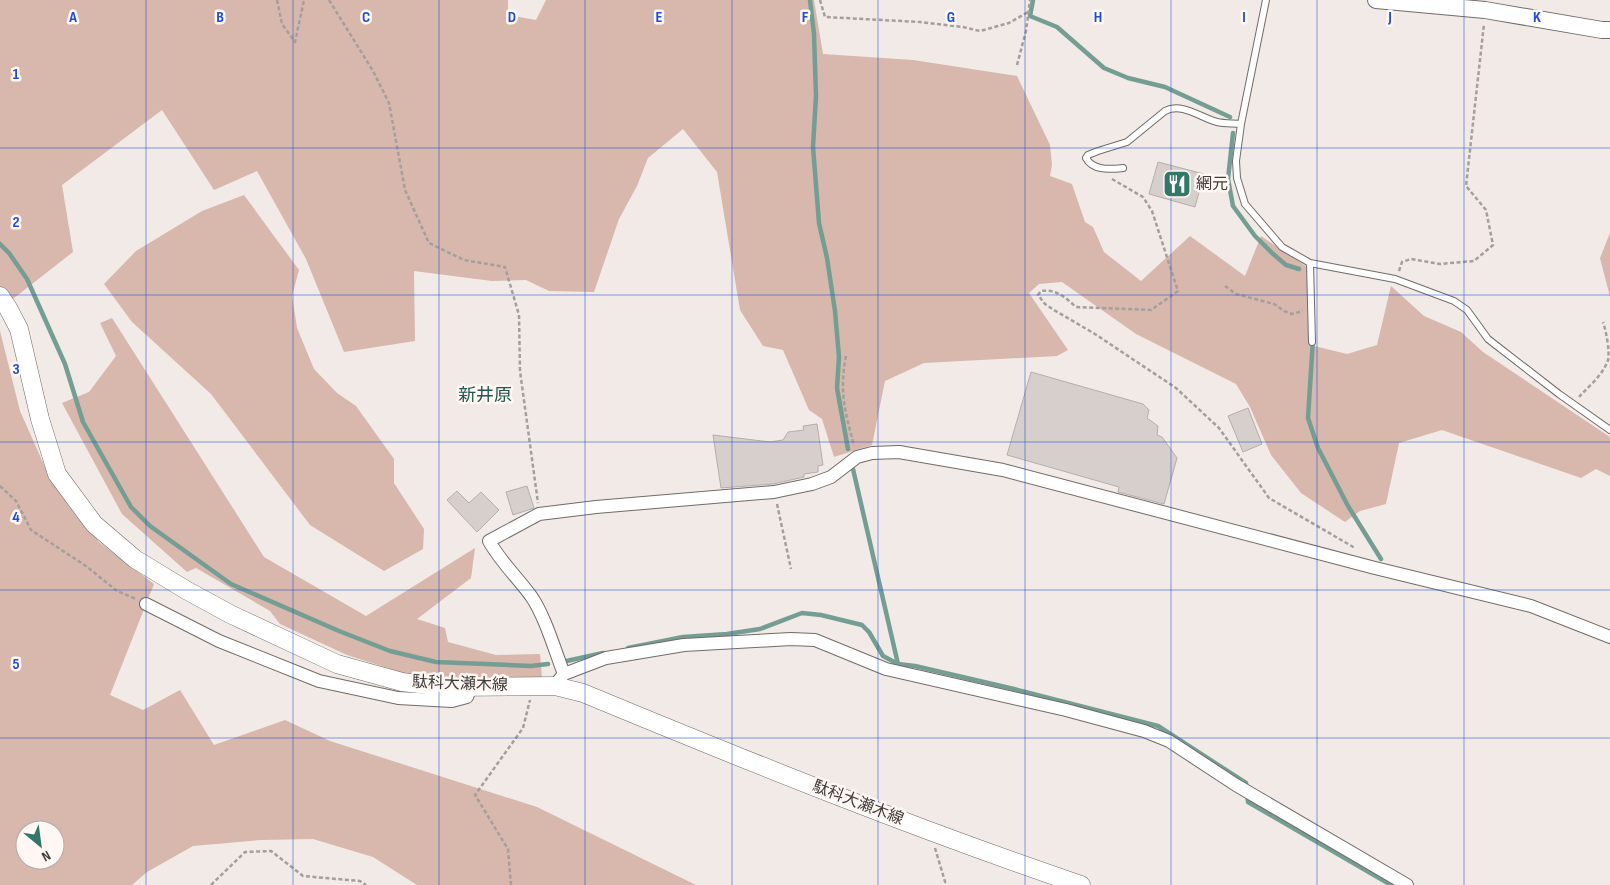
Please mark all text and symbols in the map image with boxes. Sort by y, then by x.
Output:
text: A [68,8,77,27]
text: B [216,8,224,27]
text: C [362,8,370,27]
text: D [508,8,516,27]
text: E [656,8,663,27]
text: F [802,8,809,27]
text: G [947,8,955,27]
text: H [1094,8,1102,27]
text: I [1242,8,1246,27]
text: J [1387,8,1392,27]
text: K [1533,8,1541,27]
text: 1 [13,65,20,84]
restaurant icon: 網元 [1162,169,1192,199]
place label: 網元 [1196,175,1228,194]
text: 2 [12,213,20,232]
text: 3 [12,360,20,379]
district label: 新井原 [458,385,512,406]
text: 4 [12,508,20,527]
text: 5 [12,655,20,674]
street label: 駄科大瀬木線 [412,673,508,695]
street label: 駄科大瀬木線 [810,777,906,829]
north arrow [15,820,65,870]
text: N [39,847,53,865]

